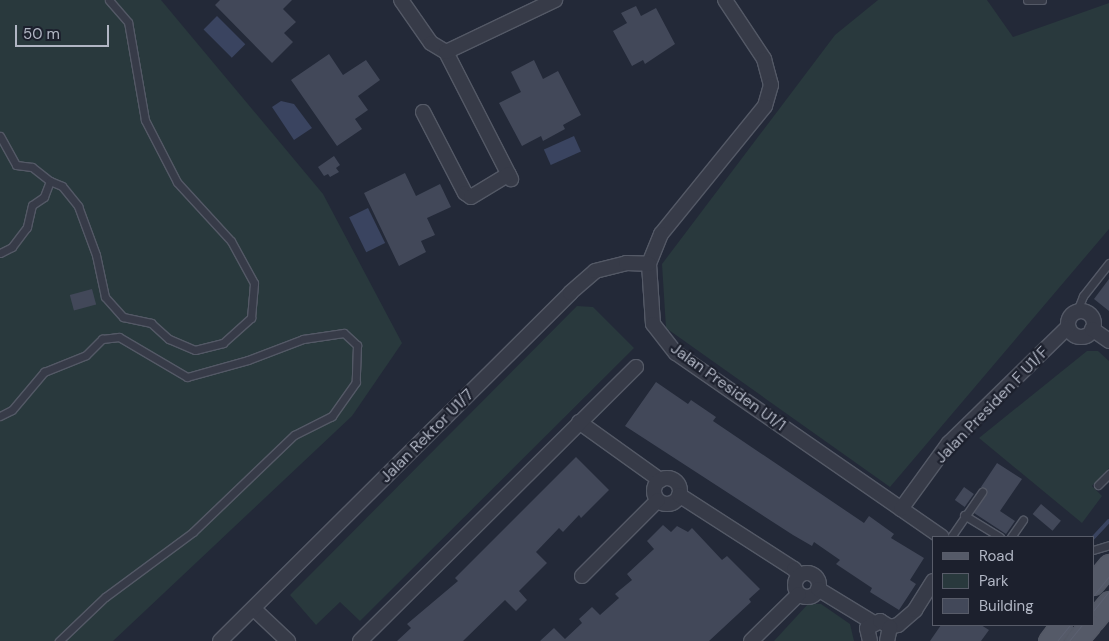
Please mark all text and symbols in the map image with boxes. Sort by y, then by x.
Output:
scale bar [18,15,111,47]
text: 50 m [23,24,60,44]
street label: Jalan Presiden U1/1 [667,339,789,435]
street label: Jalan Presiden F U1/F [931,343,1053,467]
street label: Jalan Rektor U1/7 [376,385,478,487]
legend [932,536,1094,626]
text: Road [979,546,1014,566]
text: Park [979,571,1009,591]
text: Building [979,596,1034,616]

